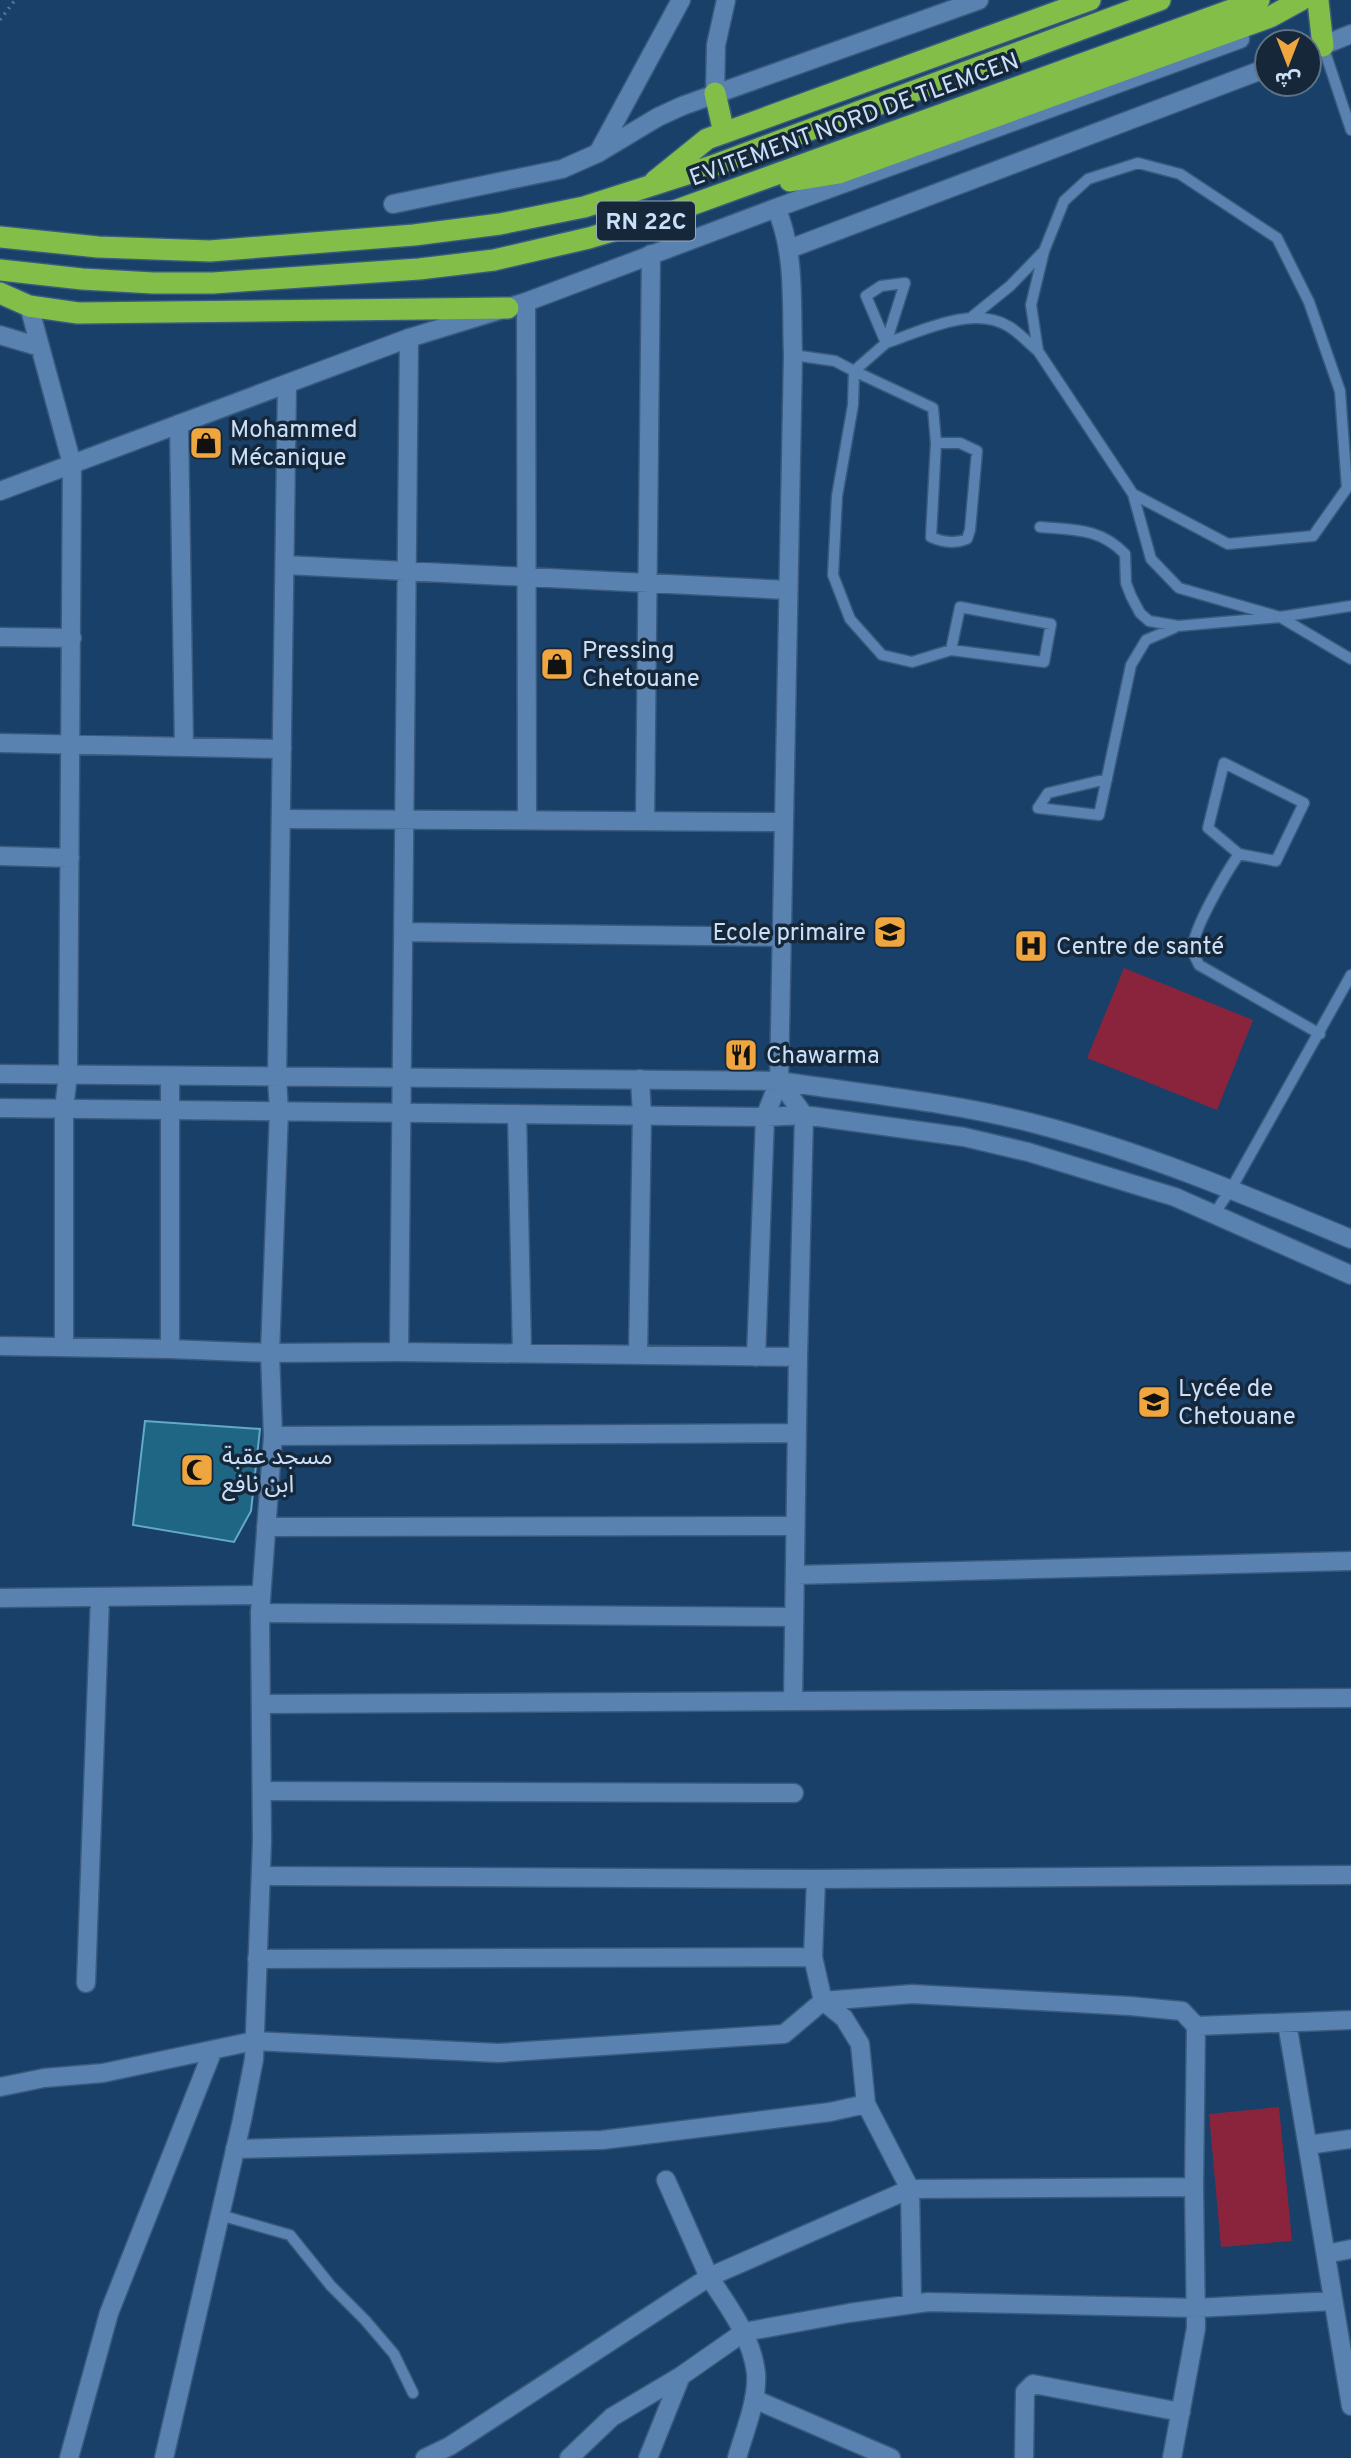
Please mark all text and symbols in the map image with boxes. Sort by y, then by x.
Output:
north arrow [1253,28,1323,98]
street label: EVITEMENT NORD DE TLEMCEN [686,47,1024,195]
text: ش [1275,66,1301,90]
road number: RN 22C [597,202,695,241]
place label: Mohammed Mécanique [230,416,357,474]
shop icon: Mohammed Mécanique [187,424,225,462]
place label: Pressing Chetouane [582,637,700,695]
shop icon: Pressing Chetouane [538,645,576,683]
school or university icon: Ecole primaire [871,913,909,951]
place label: Ecole primaire [712,919,866,949]
hospital icon: Centre de santé [1012,927,1050,965]
place label: Centre de santé [1056,933,1224,963]
restaurant icon: Chawarma [722,1036,760,1074]
place label: Chawarma [766,1042,880,1072]
place label: Lycée de Chetouane [1178,1375,1296,1433]
school or university icon: Lycée de Chetouane [1135,1383,1173,1421]
place label: مسجد عقبة ابن نافع [222,1443,333,1501]
mosque icon: مسجد عقبة ابن نافع [178,1451,216,1489]

